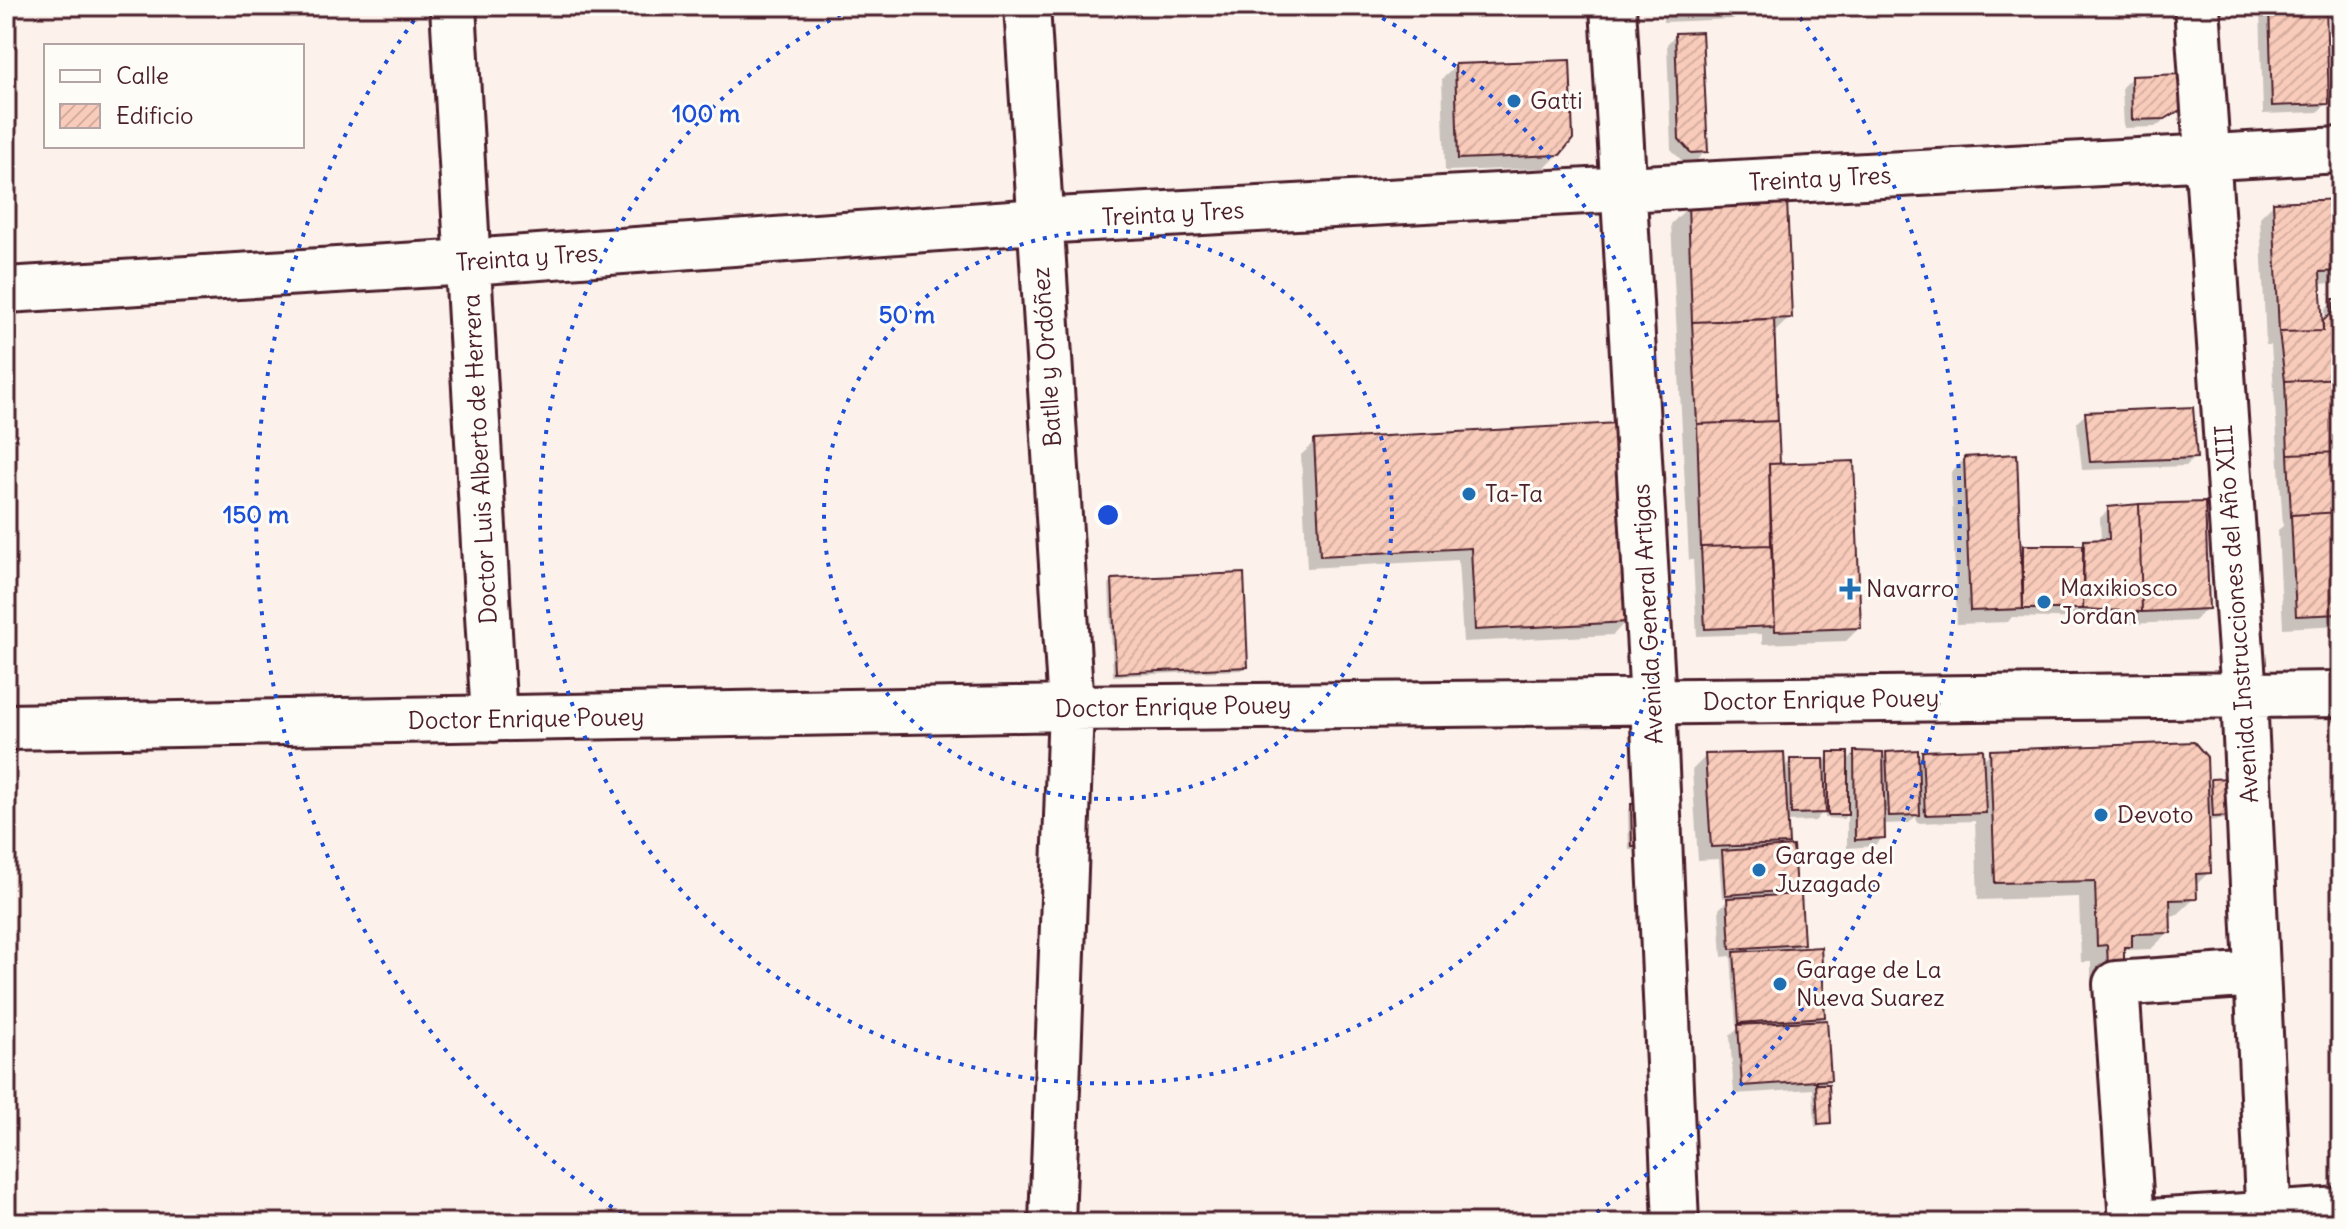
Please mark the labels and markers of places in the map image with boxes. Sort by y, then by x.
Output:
place label: Gatti [1530,85,1583,115]
marker: Gatti [1505,92,1523,110]
place label: Ta-Ta [1485,478,1543,508]
marker: Ta-Ta [1460,485,1478,503]
centre of rings [1094,501,1122,529]
place label: Maxikiosco Jordan [2060,572,2178,630]
place label: Navarro [1866,573,1954,603]
marker: Navarro [1841,580,1859,598]
marker: Maxikiosco Jordan [2035,593,2053,611]
place label: Devoto [2117,799,2194,829]
marker: Devoto [2092,806,2110,824]
place label: Garage del Juzagado [1775,840,1894,898]
marker: Garage del Juzagado [1750,861,1768,879]
place label: Garage de La Nueva Suarez [1796,954,1945,1012]
marker: Garage de La Nueva Suarez [1771,975,1789,993]

